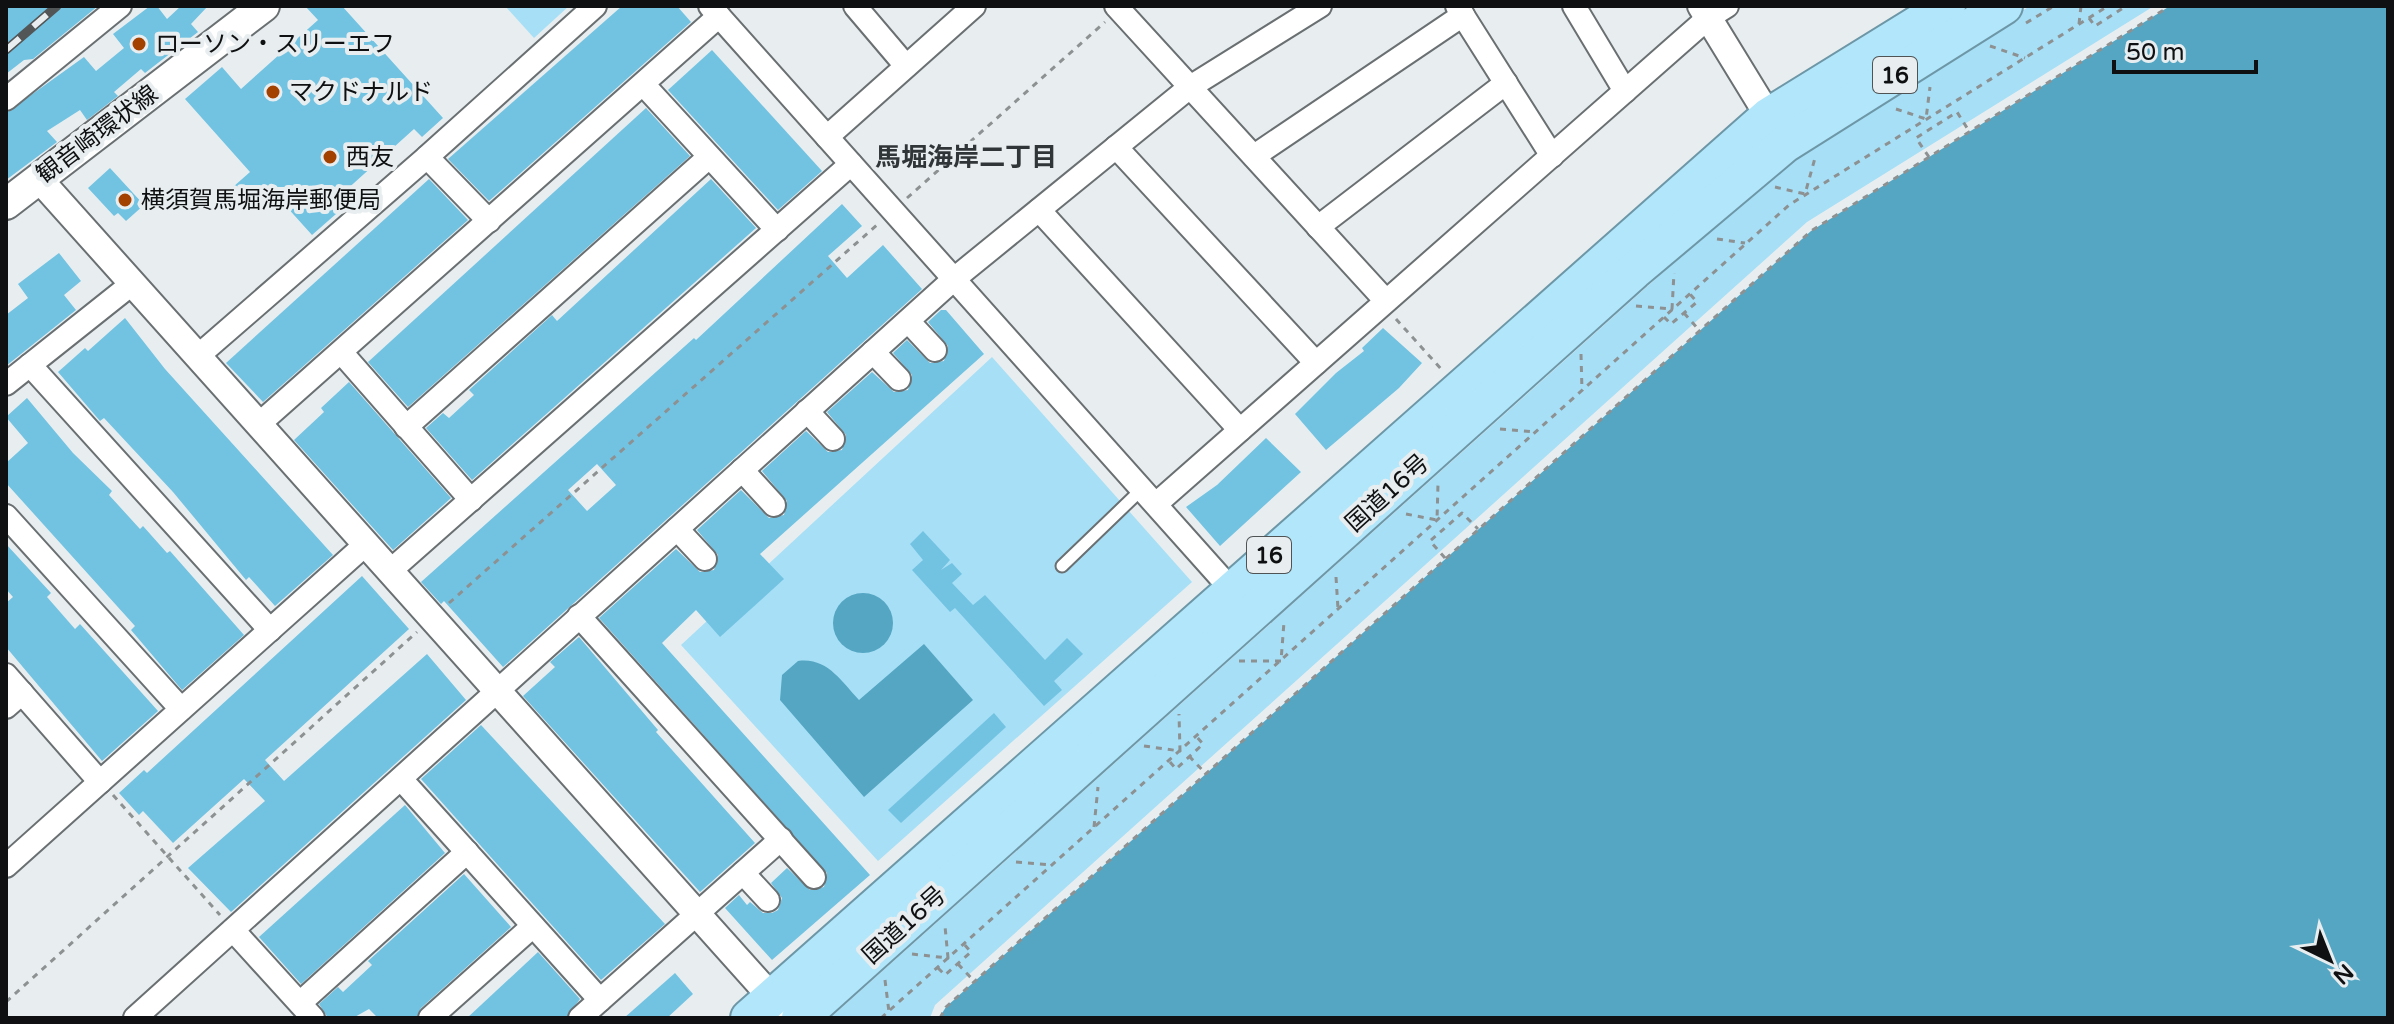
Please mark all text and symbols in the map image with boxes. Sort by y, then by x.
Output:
scale bar [2114,24,2256,74]
place label: ローソン・スリーエフ [155,30,395,59]
marker: ローソン・スリーエフ [130,35,148,53]
text: 50 m [2126,38,2184,67]
road number: 16 [1873,57,1917,93]
place label: マクドナルド [289,78,433,107]
street label: 観音崎環状線 [31,79,164,189]
marker: マクドナルド [264,83,282,101]
district label: 馬堀海岸二丁目 [875,142,1057,173]
place label: 西友 [346,143,394,172]
marker: 西友 [321,148,339,166]
place label: 横須賀馬堀海岸郵便局 [141,186,381,215]
marker: 横須賀馬堀海岸郵便局 [116,191,134,209]
street label: 国道16号 [1340,448,1435,538]
road number: 16 [1247,537,1291,573]
street label: 国道16号 [857,880,952,970]
north arrow [2290,920,2370,1000]
text: N [2328,958,2358,989]

